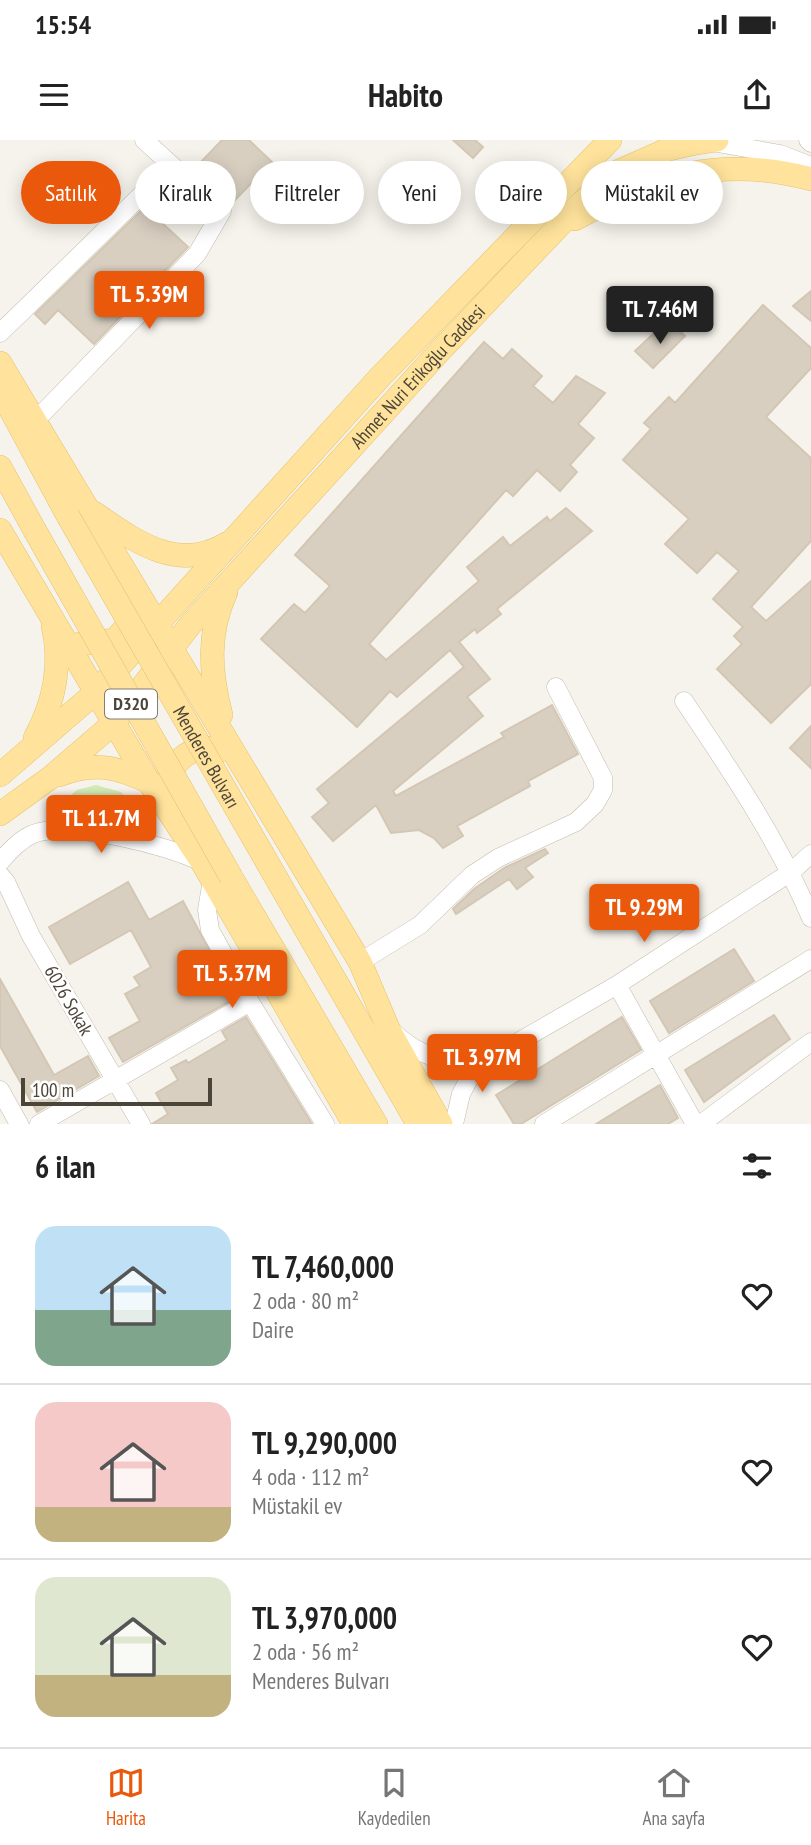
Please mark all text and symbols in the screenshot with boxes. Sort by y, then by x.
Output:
text: 15:54 [35,8,91,41]
text: Habito [368,74,443,116]
icon: menu [35,76,73,114]
icon: share [738,76,776,114]
chip: Satılık [21,161,121,224]
chip: Kiralık [135,161,236,224]
chip: Filtreler [250,161,364,224]
chip: Yeni [378,161,461,224]
chip: Daire [475,161,567,224]
chip: Müstakil ev [581,161,723,224]
pin: TL 5.39M [77,272,221,331]
text: TL 5.39M [110,279,188,308]
pin: TL 7.46M [588,286,732,346]
text: TL 7.46M [622,294,698,323]
street label: Ahmet Nuri Erikoğlu Caddesi [345,299,490,453]
road number: D320 [105,690,157,718]
street label: Menderes Bulvarı [168,702,245,812]
pin: TL 11.7M [29,796,173,855]
text: TL 11.7M [62,803,140,832]
pin: TL 9.29M [572,884,716,944]
text: TL 9.29M [605,892,683,921]
pin: TL 5.37M [160,950,304,1010]
text: TL 5.37M [193,958,271,987]
street label: 6026 Sokak [39,961,99,1040]
pin: TL 3.97M [410,1034,554,1094]
text: TL 3.97M [443,1042,521,1071]
scale bar [21,1075,212,1107]
text: 100 m [32,1078,74,1102]
text: 6 ilan [35,1147,95,1186]
icon: filters [738,1147,776,1185]
text: TL 7,460,000 [252,1247,394,1286]
icon: home [91,1254,175,1338]
icon: heart [738,1277,776,1315]
text: 2 oda · 80 m² [252,1286,359,1315]
text: Daire [252,1315,294,1344]
text: TL 9,290,000 [252,1423,397,1462]
icon: home [91,1430,175,1514]
icon: heart [738,1453,776,1491]
text: 4 oda · 112 m² [252,1462,369,1491]
text: Müstakil ev [252,1491,342,1520]
text: TL 3,970,000 [252,1598,397,1637]
icon: home [91,1605,175,1689]
icon: heart [738,1628,776,1666]
text: 2 oda · 56 m² [252,1637,359,1666]
text: Menderes Bulvarı [252,1666,390,1695]
tab: Harita [106,1764,146,1830]
tab: Kaydedilen [358,1764,431,1830]
tab: Ana sayfa [642,1764,705,1830]

